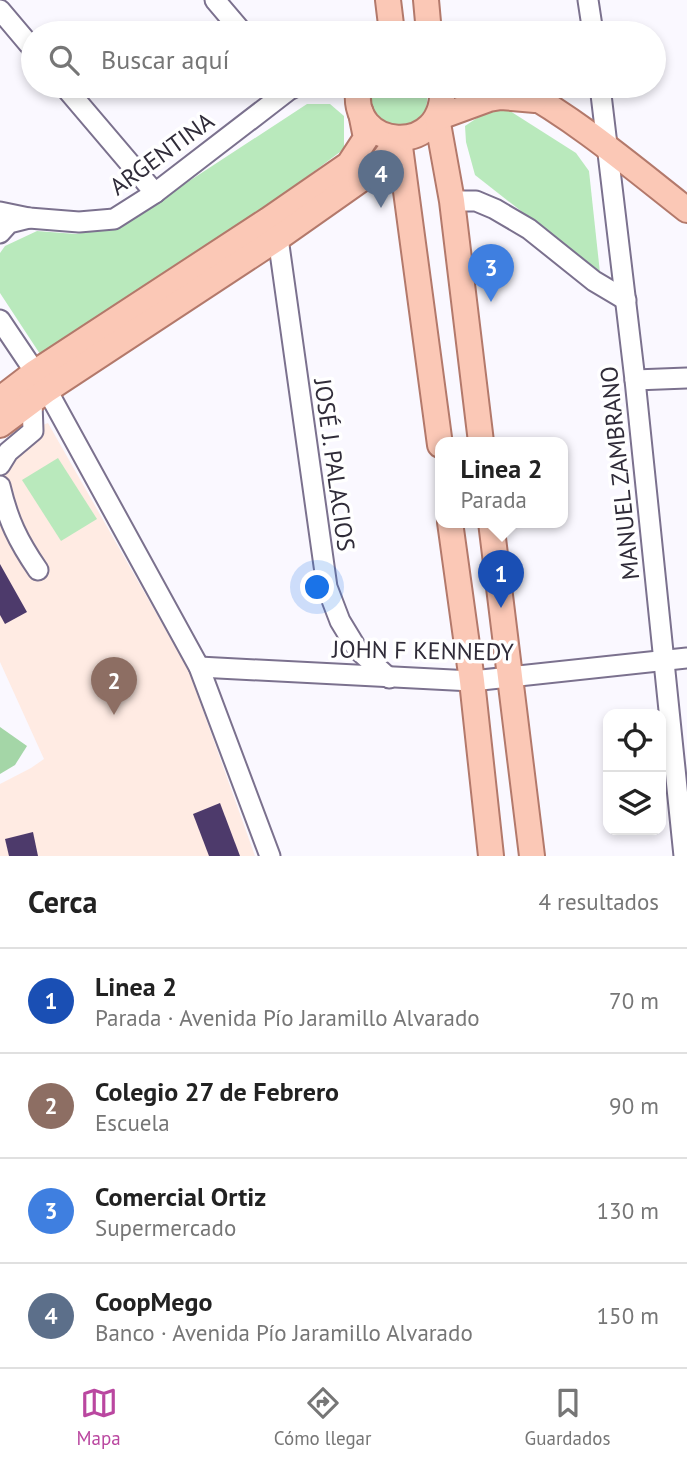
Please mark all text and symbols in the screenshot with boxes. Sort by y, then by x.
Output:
search box [21,21,666,98]
icon: search [45,41,83,79]
text: Buscar aquí [101,43,229,76]
street label: ARGENTINA [103,105,220,202]
pin: 4 [358,150,404,208]
pin: 3 [468,244,514,302]
street label: MANUEL ZAMBRANO [593,365,646,582]
street label: JOSÉ J. PALACIOS [307,376,362,553]
popup [435,437,568,528]
text: Linea 2 [461,452,542,485]
text: Parada [461,485,527,514]
pin: 1 [478,550,524,608]
your location [300,570,334,604]
street label: JOHN F KENNEDY [331,633,515,668]
pin: 2 [91,657,137,715]
map controls [603,709,666,835]
button: locate [603,709,666,772]
button: layers [603,772,666,835]
text: Cerca [28,882,97,921]
text: 4 resultados [538,887,659,916]
text: Linea 2 [95,970,177,1003]
text: 1 [44,986,58,1015]
text: 70 m [609,986,659,1015]
text: Parada · Avenida Pío Jaramillo Alvarado [95,1003,480,1032]
text: Colegio 27 de Febrero [95,1075,339,1108]
text: 2 [44,1091,58,1120]
text: 90 m [609,1091,659,1120]
text: Escuela [95,1108,170,1137]
text: Comercial Ortiz [95,1180,266,1213]
text: 3 [44,1196,58,1225]
text: 130 m [597,1196,659,1225]
text: Supermercado [95,1213,236,1242]
text: CoopMego [95,1285,212,1318]
text: 4 [44,1301,58,1330]
text: 150 m [597,1301,659,1330]
text: Banco · Avenida Pío Jaramillo Alvarado [95,1318,473,1347]
tab: Mapa [77,1384,121,1450]
tab: Cómo llegar [274,1384,372,1450]
tab: Guardados [525,1384,610,1450]

